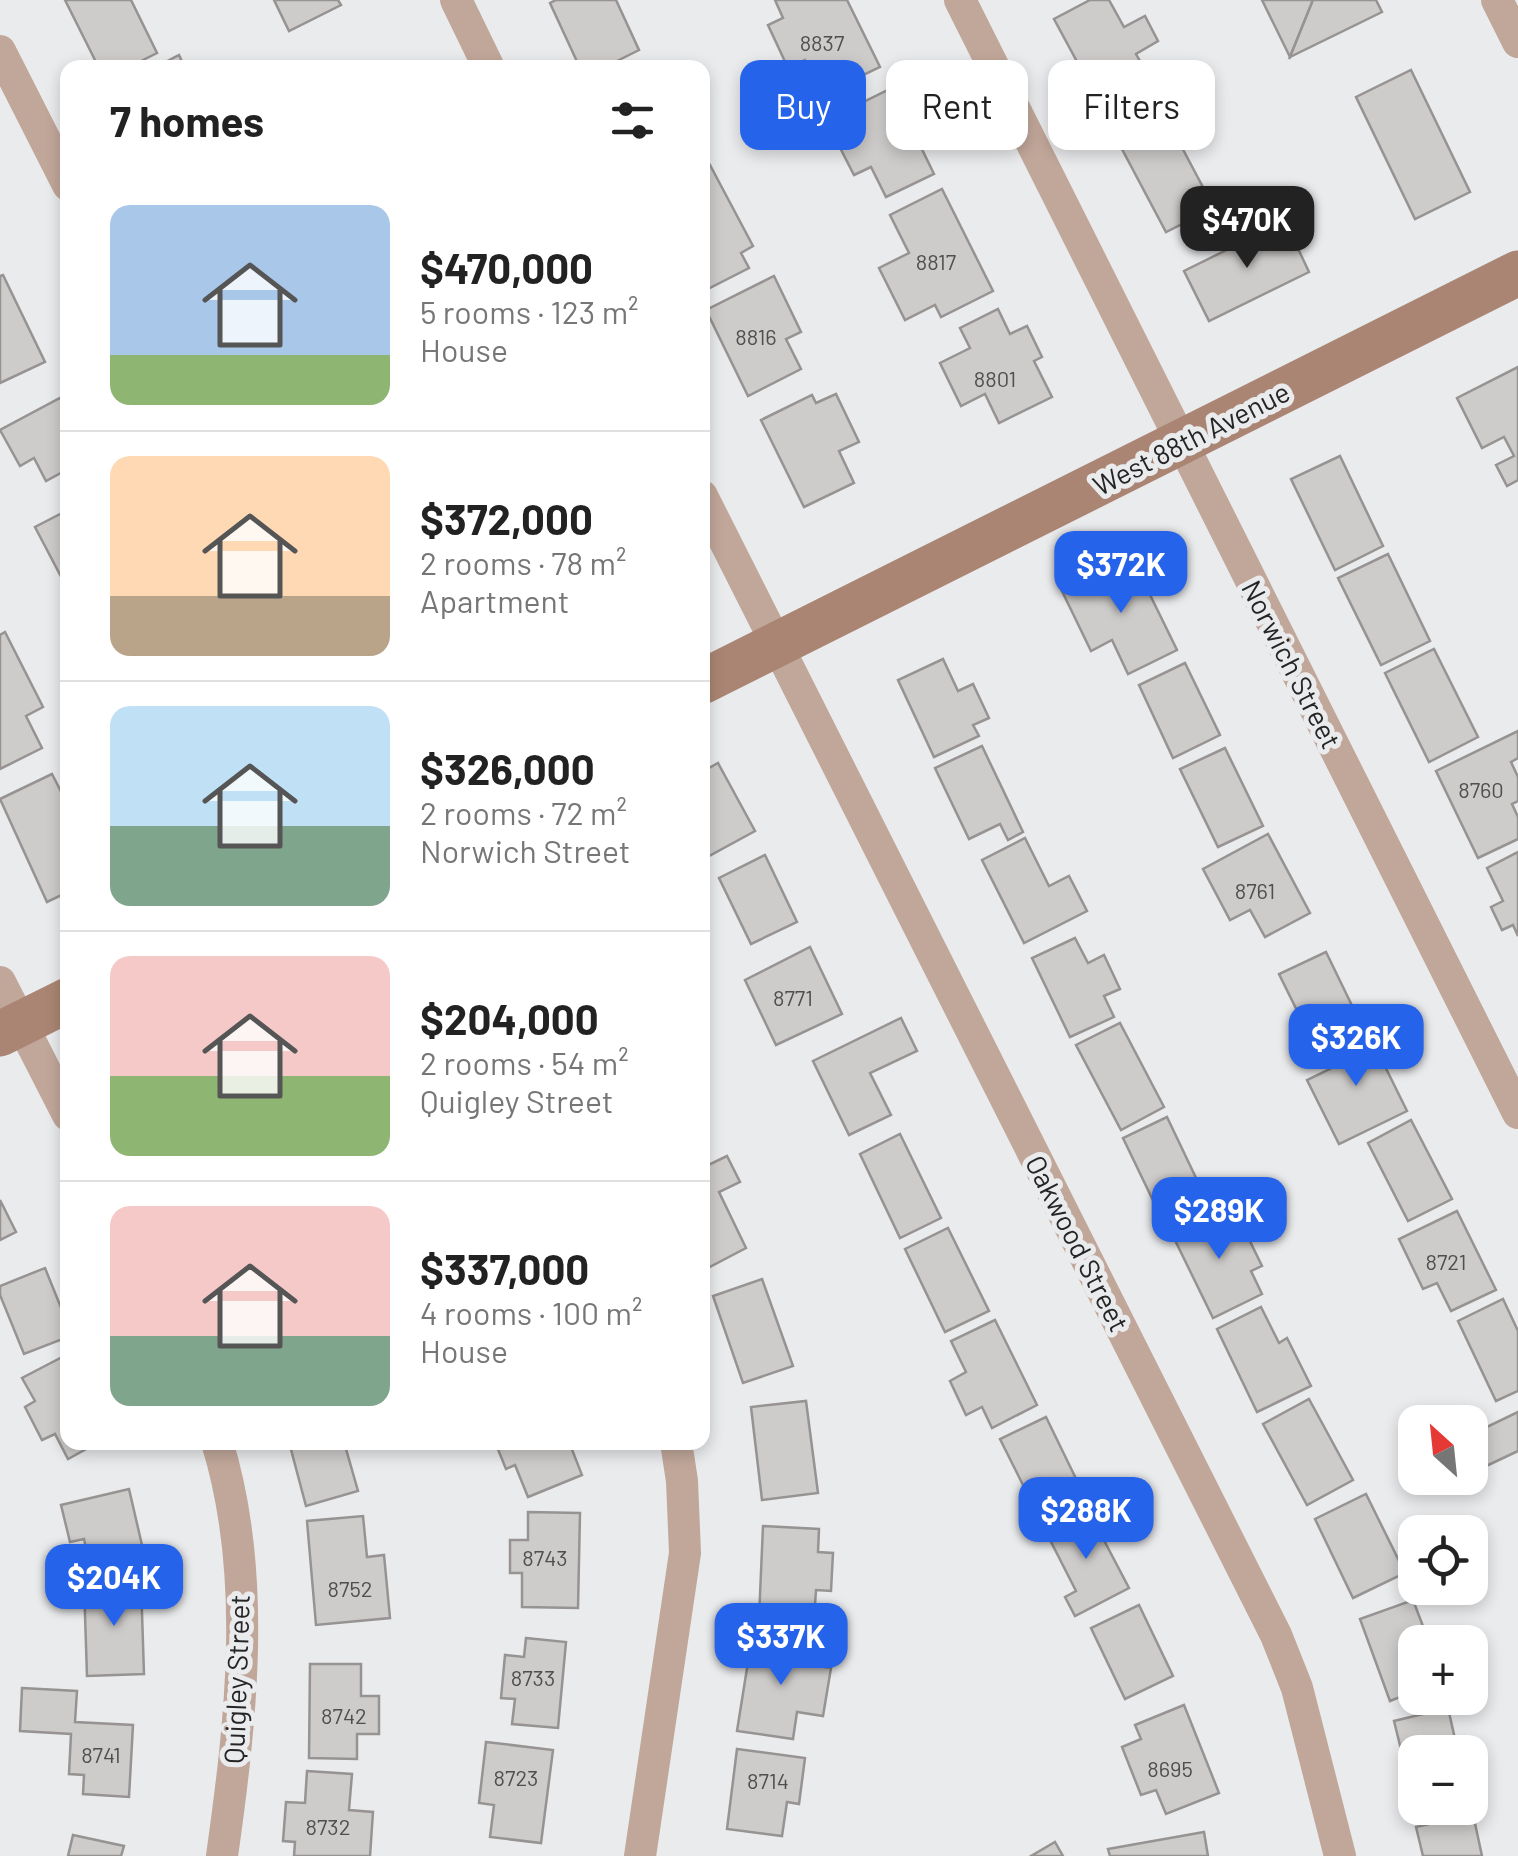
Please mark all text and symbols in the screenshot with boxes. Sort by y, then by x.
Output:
house number: 8837 [800,29,844,55]
chip: Buy [740,60,866,150]
chip: Rent [886,60,1028,150]
chip: Filters [1048,60,1215,150]
icon: filters [605,93,660,148]
text: 7 homes [110,95,264,145]
pin: $470K [1177,186,1317,271]
text: $470K [1202,199,1292,237]
text: $470,000 [420,242,593,292]
icon: home [190,245,310,365]
house number: 8817 [916,248,956,274]
text: 5 rooms · 123 m² [420,292,639,330]
house number: 8816 [735,323,777,349]
text: House [420,330,508,368]
house number: 8801 [974,365,1016,391]
street label: West 88th Avenue [1087,374,1295,502]
text: $372,000 [420,493,593,543]
icon: home [190,496,310,616]
pin: $372K [1051,531,1191,616]
text: 2 rooms · 78 m² [420,543,626,581]
text: $372K [1076,544,1166,582]
street label: Norwich Street [1235,574,1349,754]
text: Apartment [420,581,569,619]
text: $326,000 [420,743,595,793]
icon: home [190,746,310,866]
house number: 8760 [1458,776,1504,802]
text: 2 rooms · 72 m² [420,793,627,831]
text: Norwich Street [420,831,631,869]
house number: 8761 [1235,877,1275,903]
house number: 8771 [773,984,813,1010]
text: $204,000 [420,993,599,1043]
icon: home [190,996,310,1116]
pin: $326K [1286,1004,1426,1089]
text: $326K [1311,1017,1401,1055]
text: 2 rooms · 54 m² [420,1043,629,1081]
text: Quigley Street [420,1081,613,1119]
street label: Oakwood Street [1019,1149,1137,1337]
pin: $289K [1149,1177,1289,1262]
text: $289K [1174,1190,1264,1228]
text: $337,000 [420,1243,589,1293]
icon: home [190,1246,310,1366]
house number: 8721 [1425,1248,1467,1274]
text: 4 rooms · 100 m² [420,1293,642,1331]
text: House [420,1331,508,1369]
north arrow [1398,1405,1488,1495]
map controls [1398,1405,1488,1825]
pin: $288K [1016,1477,1156,1562]
text: $288K [1041,1490,1131,1528]
button: locate [1398,1515,1488,1605]
pin: $204K [44,1544,184,1629]
house number: 8743 [522,1544,568,1570]
text: $204K [67,1557,161,1595]
house number: 8752 [328,1575,372,1601]
street label: Quigley Street [216,1594,256,1764]
pin: $337K [711,1603,851,1688]
text: $337K [737,1616,825,1654]
button: + [1398,1625,1488,1715]
house number: 8733 [511,1664,555,1690]
house number: 8742 [321,1702,367,1728]
button: − [1398,1735,1488,1825]
house number: 8741 [81,1741,121,1767]
house number: 8695 [1147,1755,1193,1781]
house number: 8723 [494,1764,538,1790]
house number: 8714 [747,1767,789,1793]
house number: 8732 [306,1813,351,1839]

